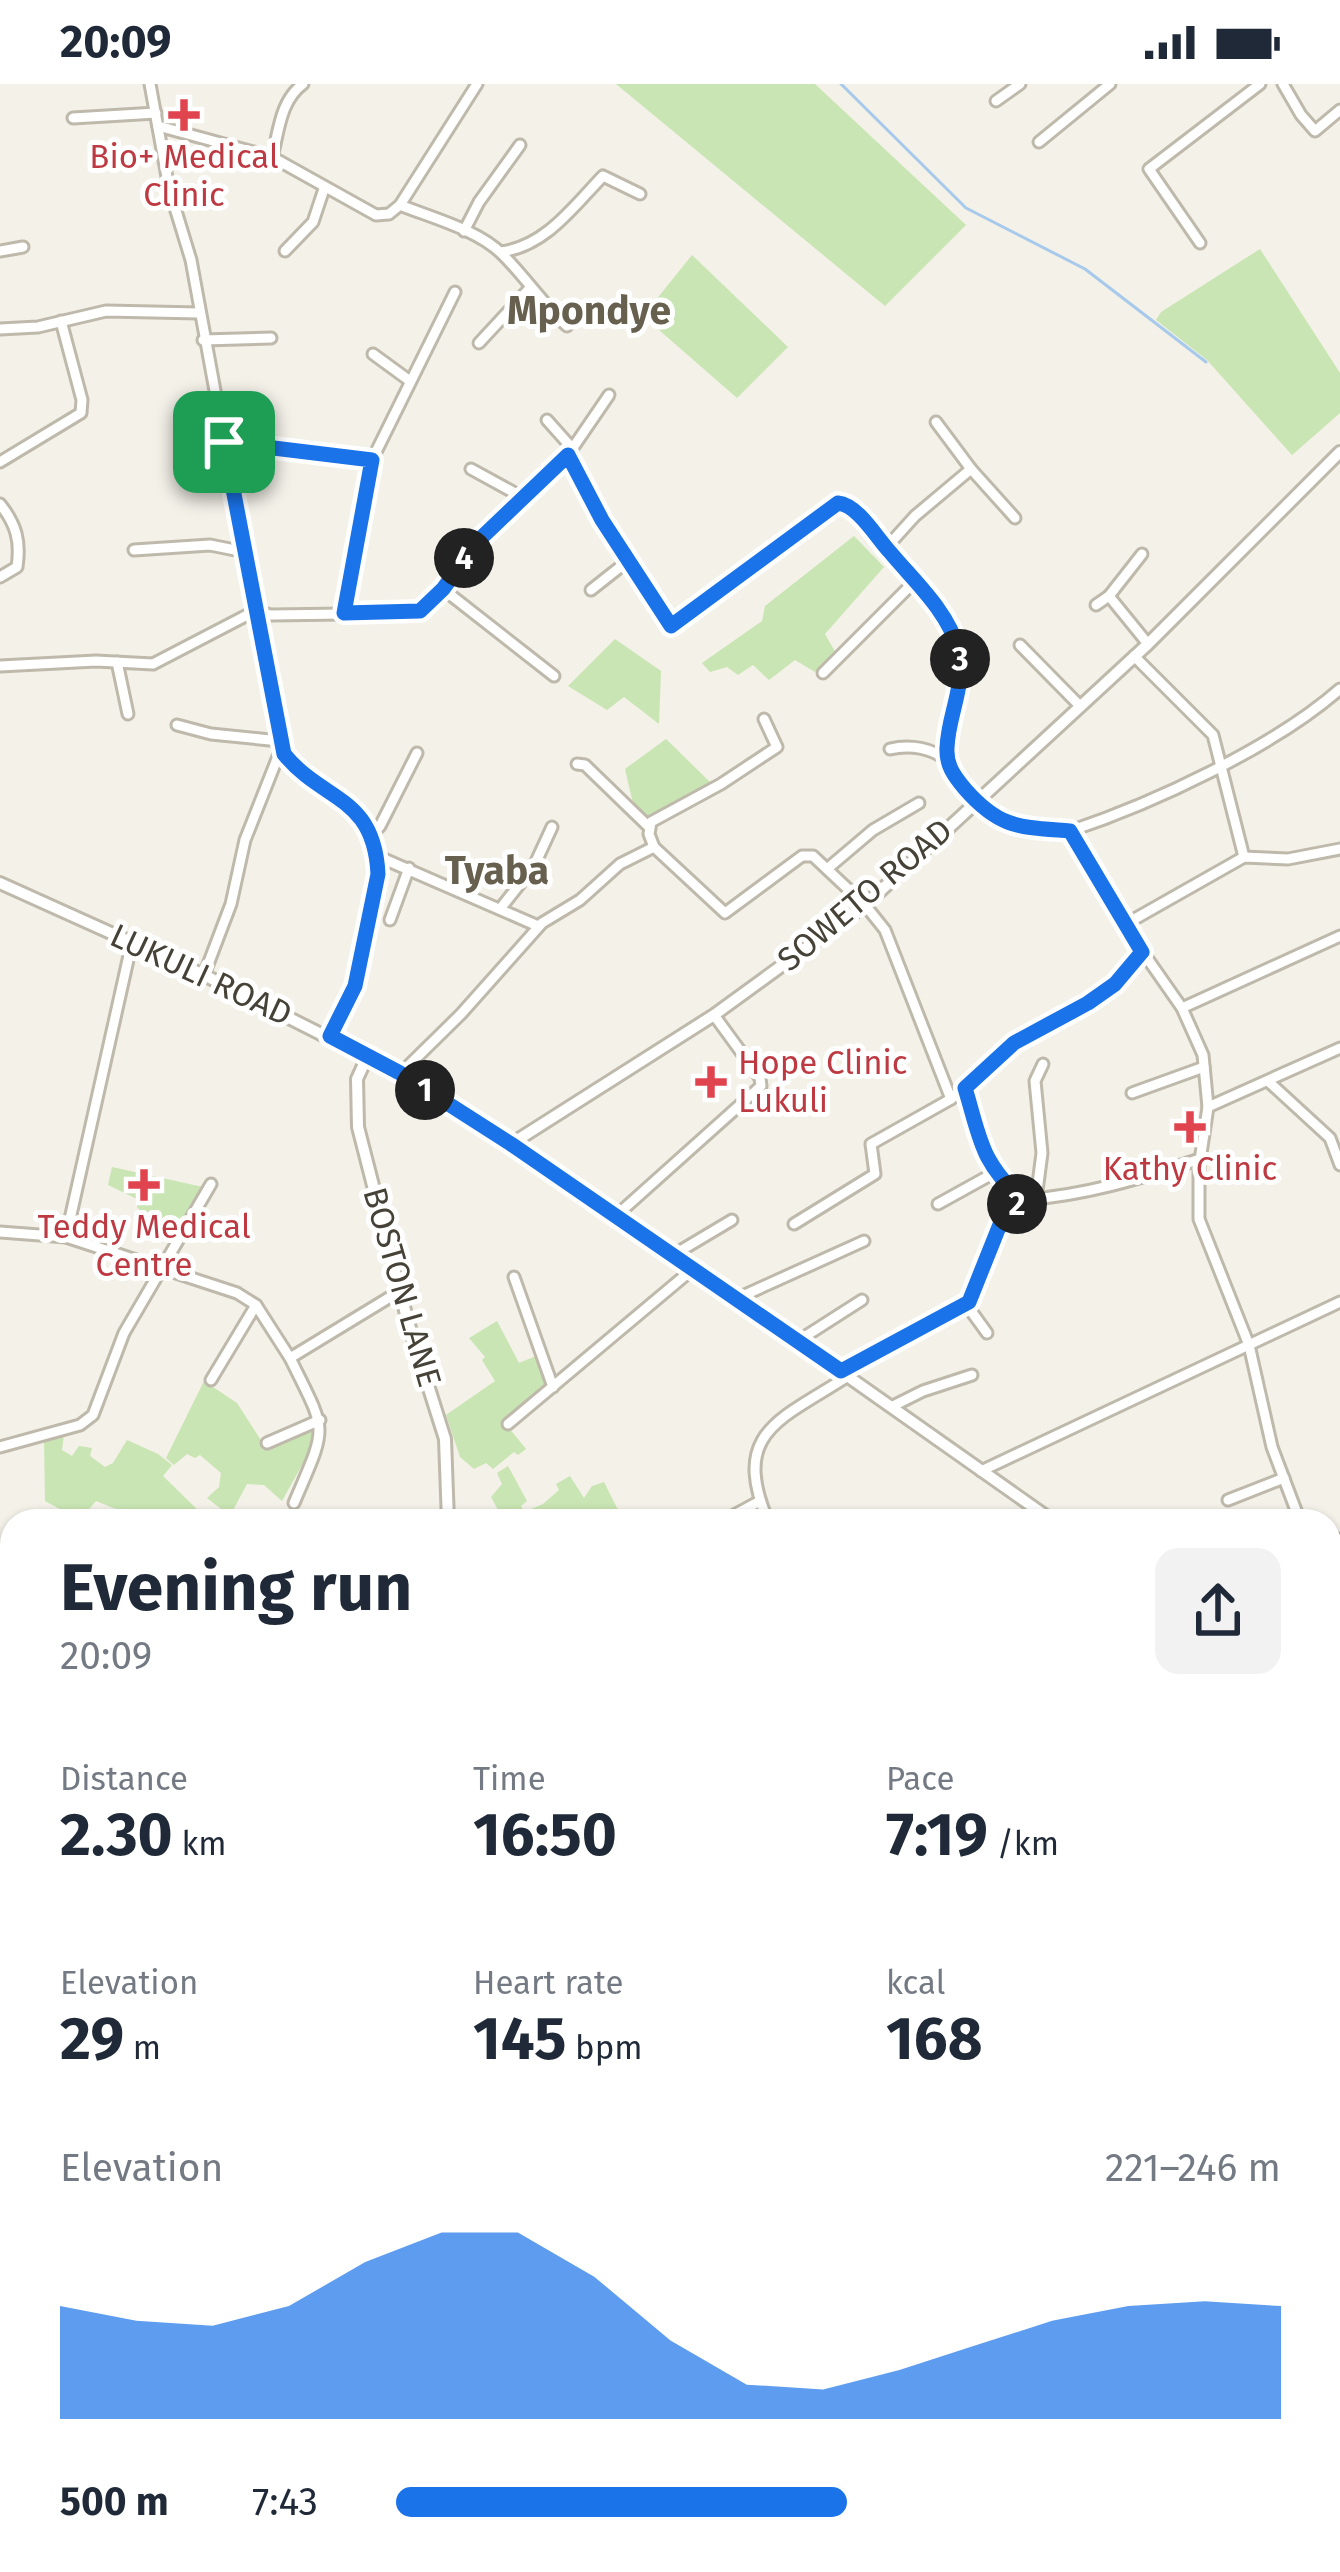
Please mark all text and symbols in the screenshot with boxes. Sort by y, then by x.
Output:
text: 20:09 [60,15,171,69]
marker: Bio+ Medical Clinic [168,99,200,131]
place label: Bio+ Medical Clinic [89,137,279,215]
district label: Mpondye [507,288,671,334]
pin [173,391,275,493]
icon: arrive [191,409,257,475]
pin: 4 [434,528,494,588]
text: 4 [455,538,473,578]
pin: 3 [930,629,990,689]
text: 3 [951,639,969,679]
street label: SOWETO ROAD [770,810,960,980]
district label: Tyaba [445,848,549,894]
street label: LUKULI ROAD [104,916,298,1034]
place label: Hope Clinic Lukuli [738,1043,908,1121]
pin: 1 [395,1060,455,1120]
marker: Hope Clinic Lukuli [695,1066,727,1098]
text: 1 [417,1070,433,1110]
marker: Kathy Clinic [1174,1111,1206,1143]
place label: Kathy Clinic [1103,1149,1277,1189]
marker: Teddy Medical Centre [128,1169,160,1201]
pin: 2 [987,1174,1047,1234]
street label: BOSTON LANE [354,1183,450,1391]
text: 2 [1008,1184,1026,1224]
place label: Teddy Medical Centre [37,1207,251,1285]
text: Evening run [60,1548,412,1627]
button: share [1155,1548,1281,1674]
text: 20:09 [60,1633,152,1679]
text: Distance [60,1759,188,1799]
text: Time [473,1759,546,1799]
text: Pace [886,1759,954,1799]
text: 2.30 [60,1799,173,1871]
text: 16:50 [473,1799,617,1871]
text: 7:19 [886,1799,988,1871]
text: km [173,1824,227,1864]
text: /km [988,1824,1059,1864]
text: Elevation [60,1963,198,2003]
text: Heart rate [473,1963,623,2003]
text: kcal [886,1963,945,2003]
text: 29 [60,2003,124,2075]
text: 145 [473,2003,566,2075]
text: 168 [886,2003,983,2075]
text: m [124,2028,161,2068]
text: bpm [566,2028,643,2068]
text: Elevation [60,2145,223,2191]
text: 221–246 m [1105,2145,1281,2191]
text: 500 m [60,2479,169,2525]
text: 7:43 [252,2479,318,2525]

